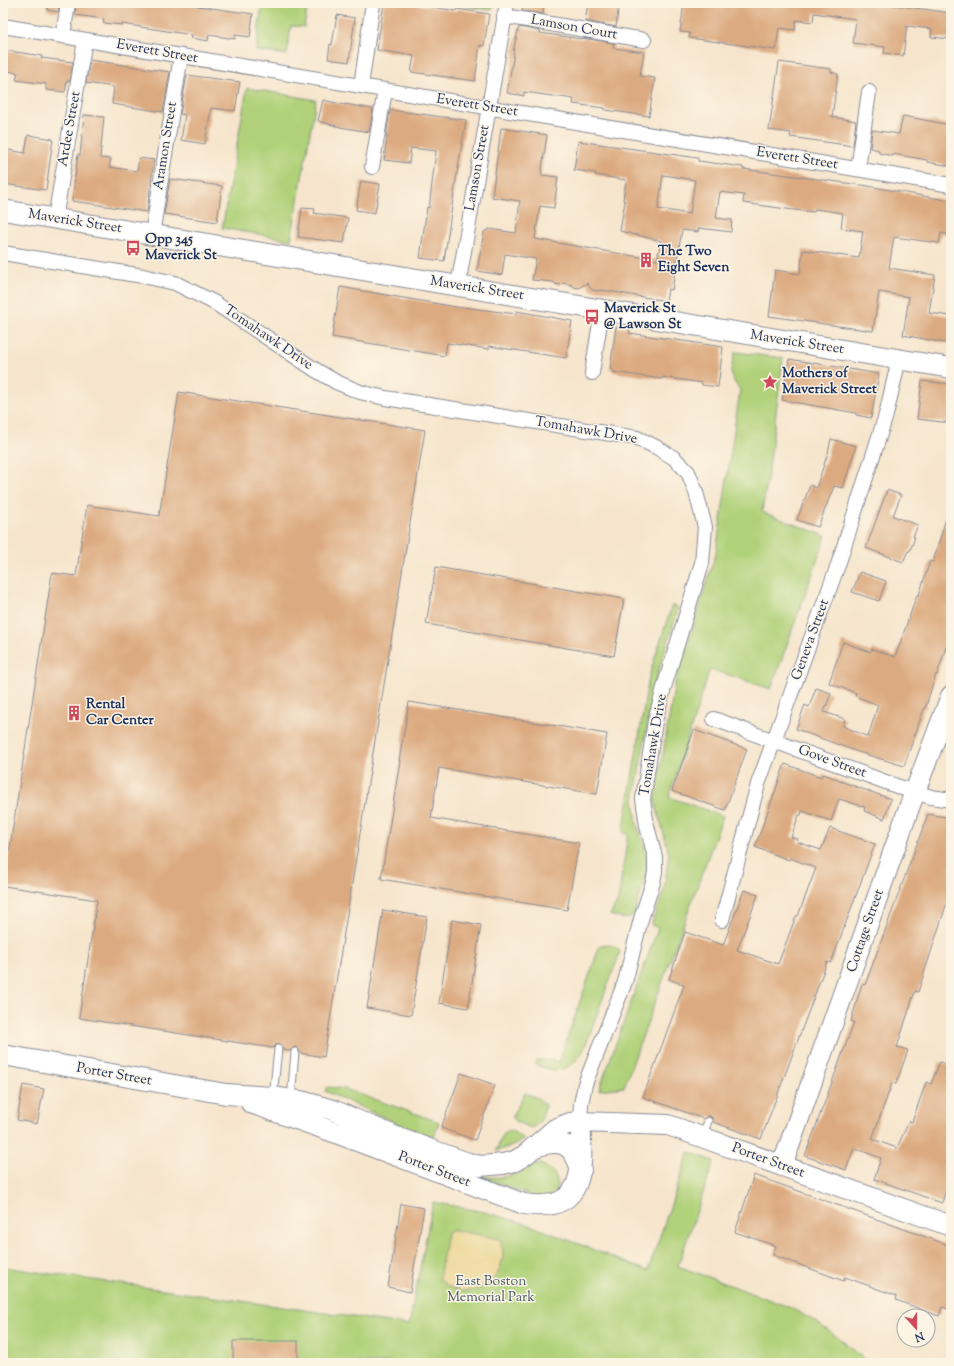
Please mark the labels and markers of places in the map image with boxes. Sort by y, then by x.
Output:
place label: Opp 345 Maverick St [145,230,217,266]
bus stop icon: Opp 345 Maverick St [124,239,142,257]
place label: The Two Eight Seven [658,242,730,278]
building icon: The Two Eight Seven [637,251,655,269]
place label: Maverick St @ Lawson St [604,299,681,335]
bus stop icon: Maverick St @ Lawson St [583,308,601,326]
place label: Mothers of Maverick Street [782,364,877,400]
place icon: Mothers of Maverick Street [761,373,779,391]
place label: Rental Car Center [86,695,154,731]
building icon: Rental Car Center [65,704,83,722]

